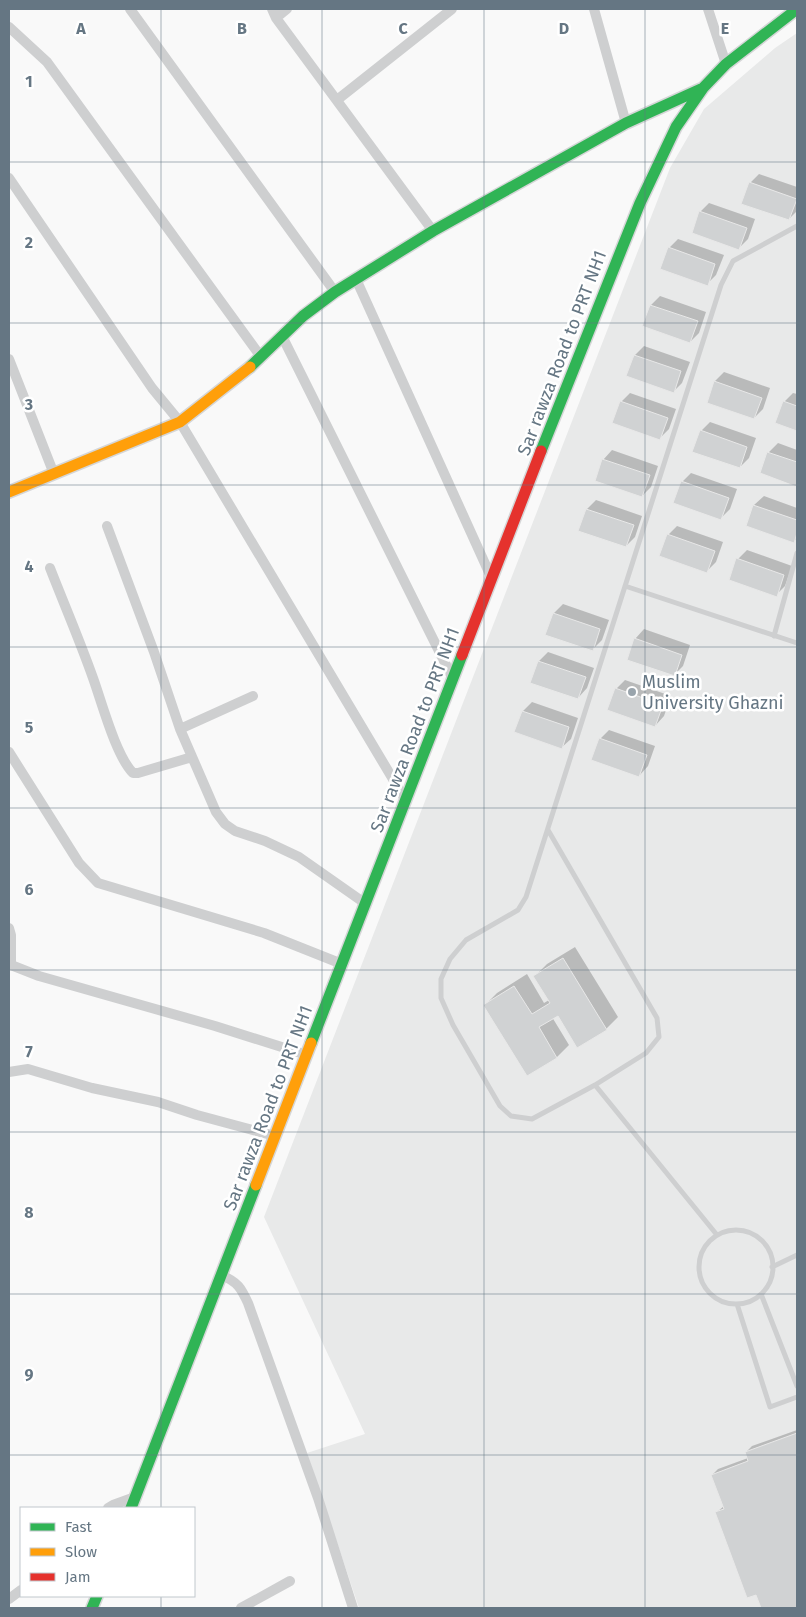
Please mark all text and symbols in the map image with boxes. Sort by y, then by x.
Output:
text: A [75,19,86,38]
text: B [237,19,247,38]
text: C [398,19,408,38]
text: D [559,19,569,38]
text: E [721,19,729,38]
text: 1 [25,72,33,91]
text: 2 [25,233,33,252]
street label: Sar rawza Road to PRT NH1 [513,247,611,459]
text: 3 [24,395,33,414]
text: 4 [24,557,34,576]
street label: Sar rawza Road to PRT NH1 [366,624,464,836]
place label: Muslim University Ghazni [642,671,784,714]
marker: Muslim University Ghazni [626,686,638,698]
text: 5 [25,718,34,737]
text: 6 [24,880,34,899]
street label: Sar rawza Road to PRT NH1 [219,1002,317,1214]
text: 7 [25,1042,33,1061]
text: 8 [24,1203,34,1222]
text: 9 [25,1365,34,1384]
legend [20,1507,195,1597]
text: Fast [65,1518,92,1536]
text: Slow [65,1543,97,1561]
text: Jam [65,1568,91,1586]

